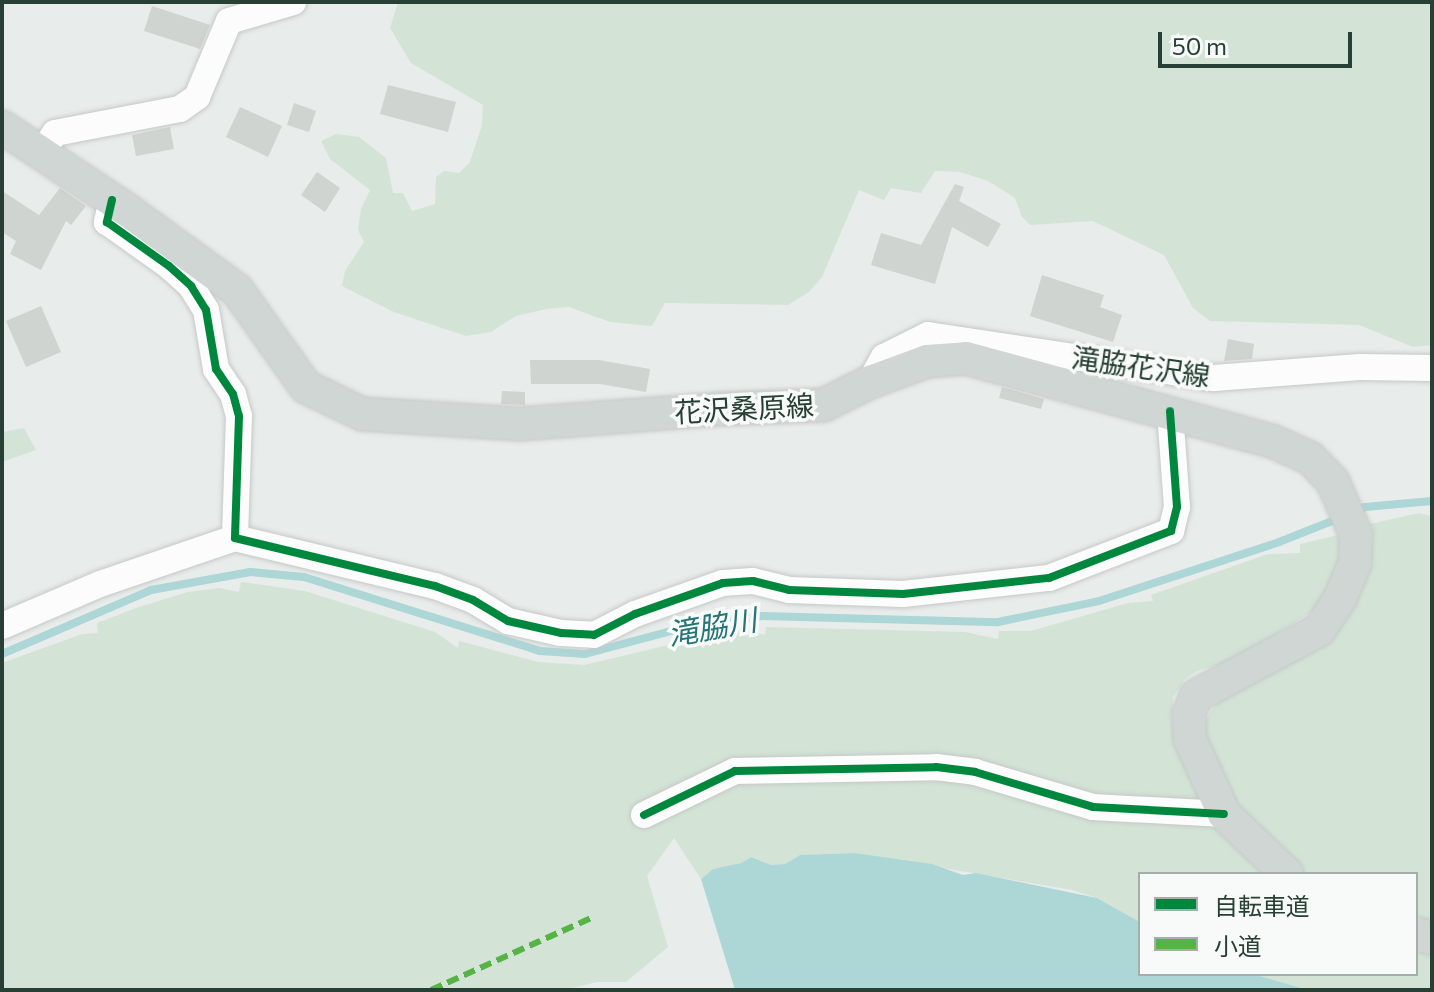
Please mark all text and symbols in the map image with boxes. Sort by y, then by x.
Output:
scale bar [1162,16,1356,66]
text: 50 m [1172,31,1227,60]
street label: 滝脇花沢線 [1069,340,1213,392]
street label: 花沢桑原線 [673,388,815,428]
water label: 滝脇川 [665,600,759,652]
legend [1138,872,1418,976]
text: 自転車道 [1214,891,1310,920]
text: 小道 [1214,931,1262,960]

